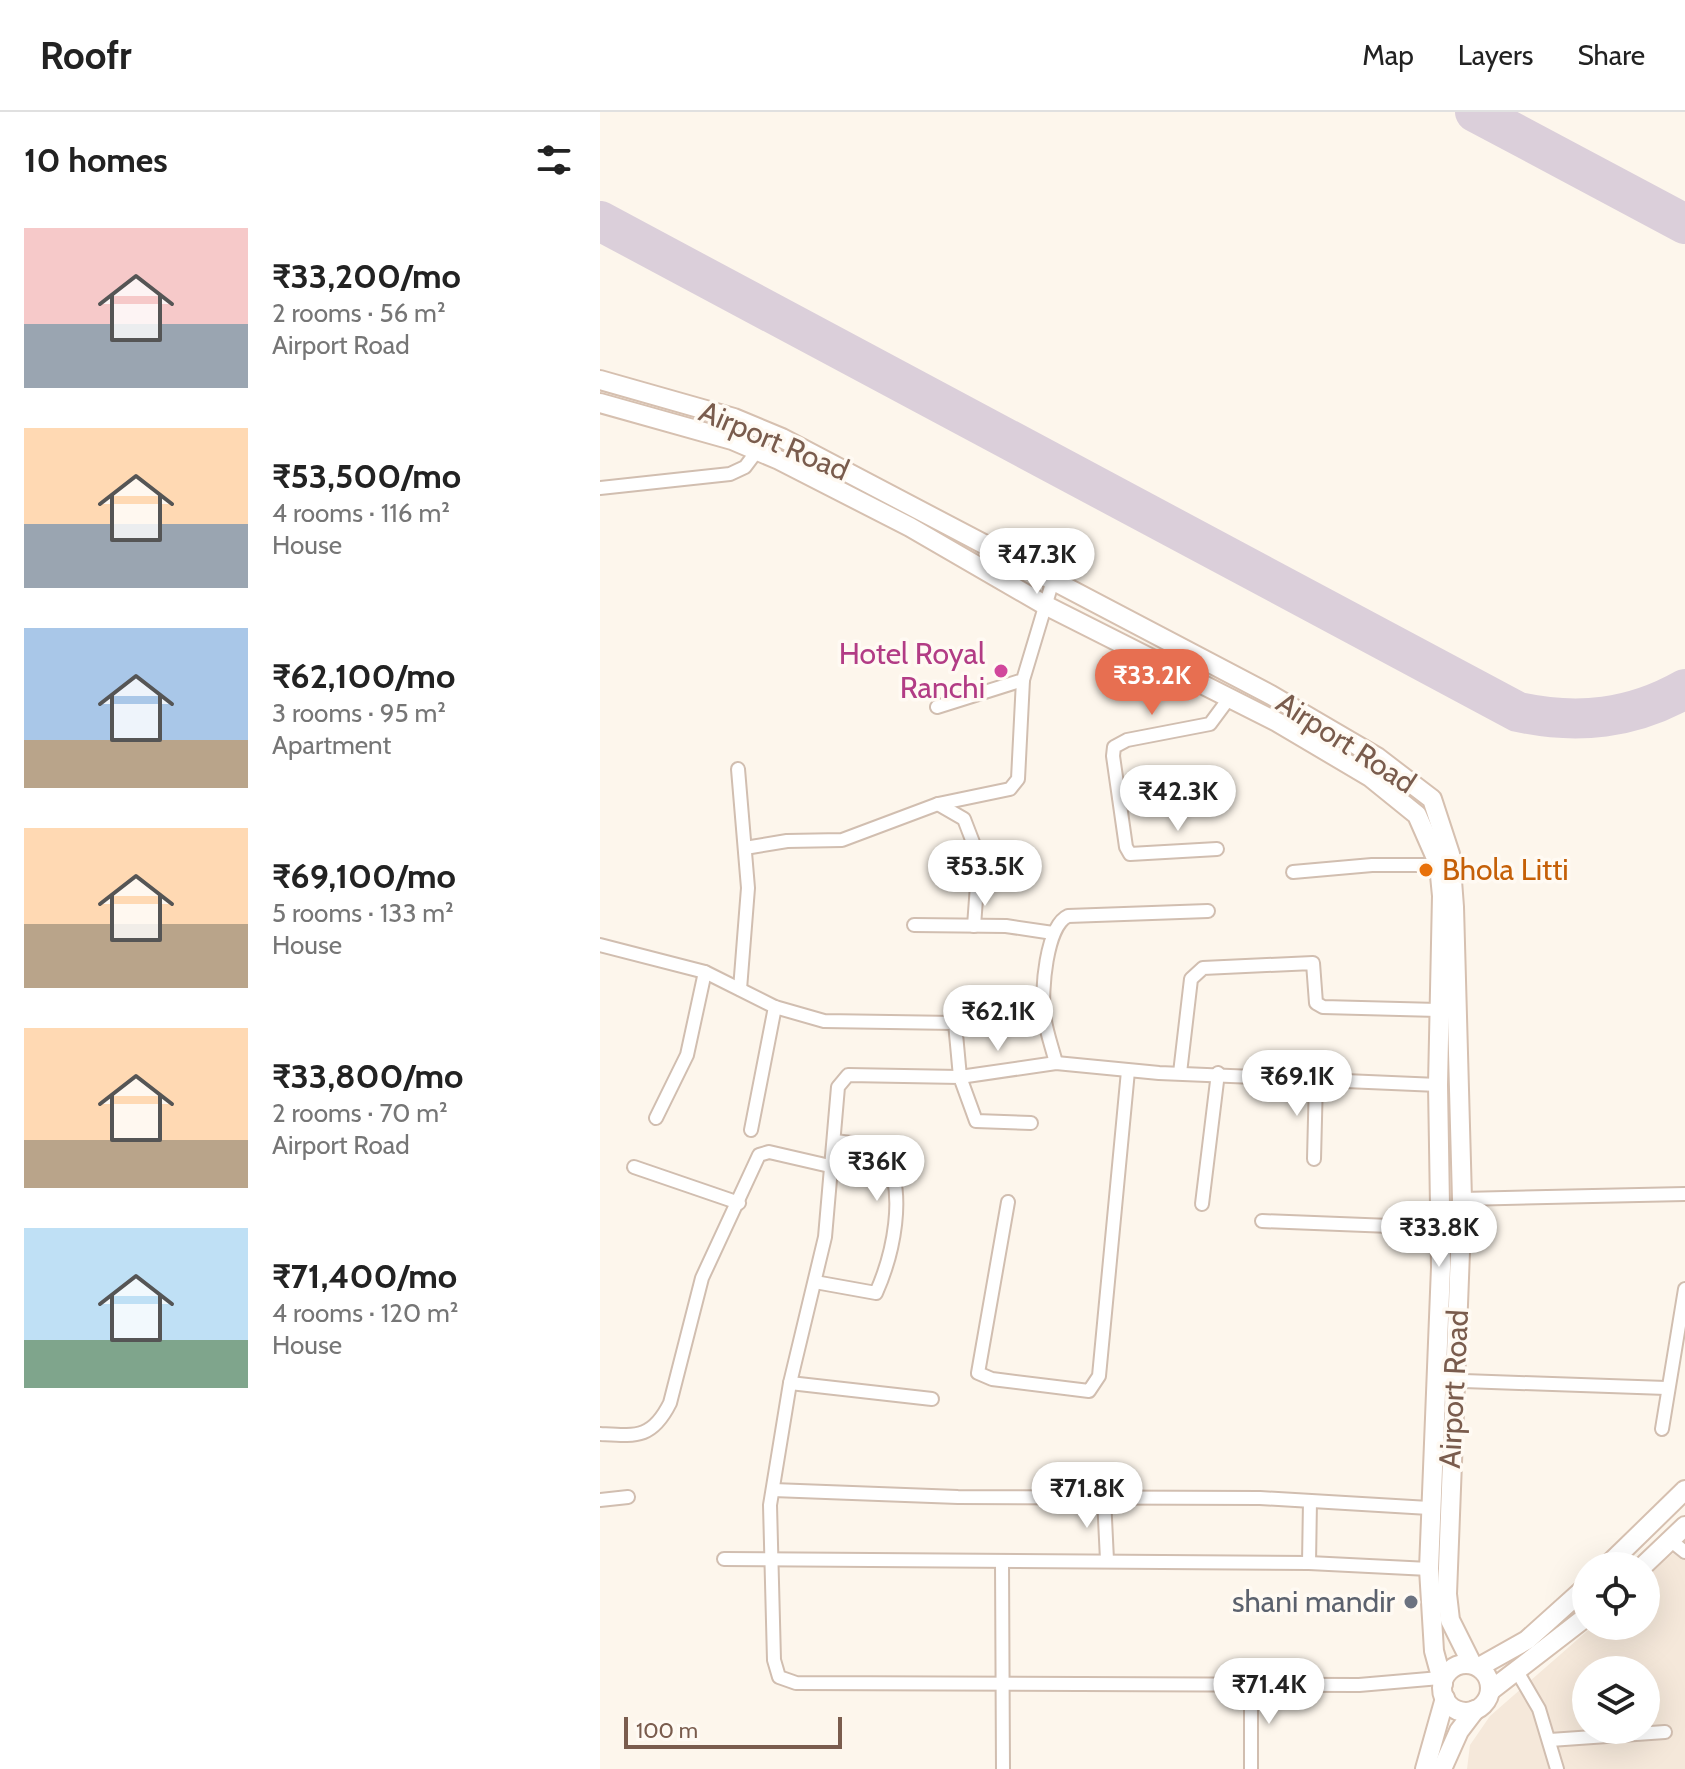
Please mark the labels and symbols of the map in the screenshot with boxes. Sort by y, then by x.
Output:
street label: Airport Road [694,392,855,489]
pin: ₹47.3K [972,528,1102,596]
place label: Hotel Royal Ranchi [839,635,985,706]
pin: ₹33.2K [1087,649,1217,717]
marker: Hotel Royal Ranchi [992,662,1010,680]
street label: Airport Road [1270,684,1423,801]
pin: ₹42.3K [1113,765,1243,833]
pin: ₹53.5K [920,840,1050,908]
place label: Bhola Litti [1442,851,1569,888]
marker: Bhola Litti [1417,861,1435,879]
pin: ₹62.1K [933,985,1063,1053]
pin: ₹69.1K [1232,1050,1362,1118]
pin: ₹36K [830,1135,924,1203]
pin: ₹33.8K [1374,1201,1504,1269]
street label: Airport Road [1431,1309,1476,1469]
pin: ₹71.8K [1022,1462,1152,1530]
place label: shani mandir [1232,1583,1396,1620]
marker: shani mandir [1402,1593,1420,1611]
pin: ₹71.4K [1204,1658,1334,1726]
scale bar [624,1713,842,1749]

